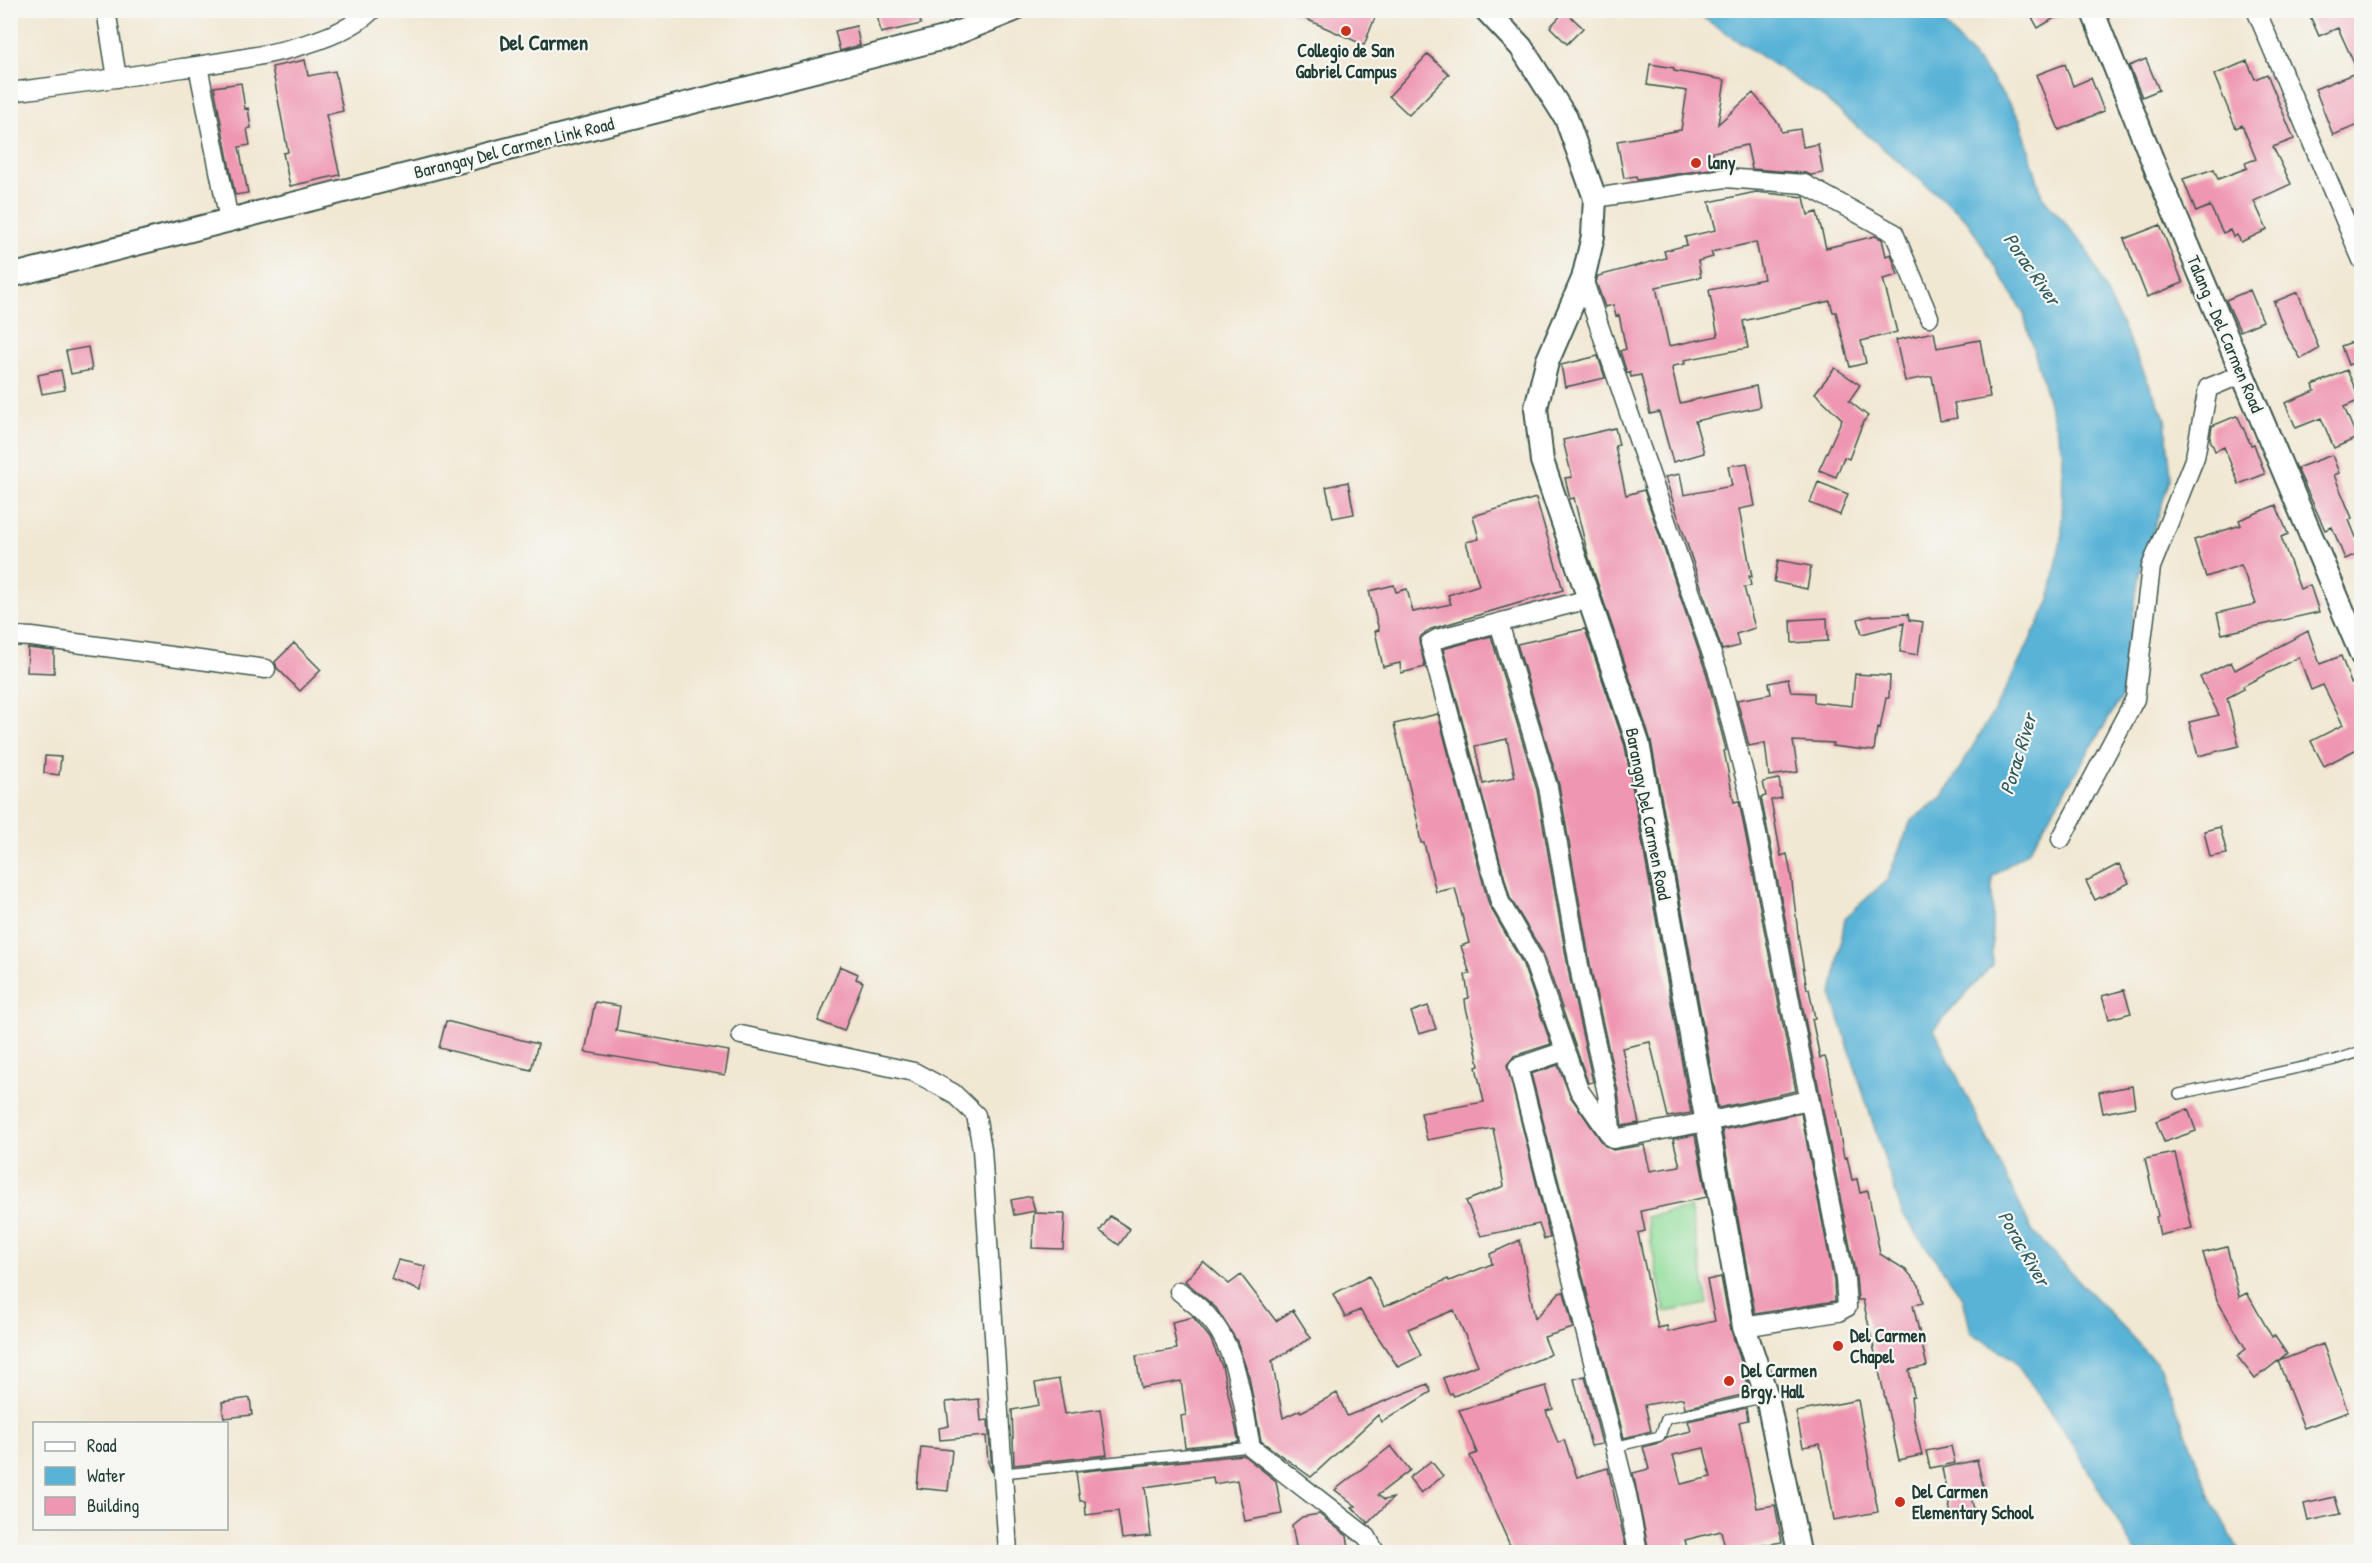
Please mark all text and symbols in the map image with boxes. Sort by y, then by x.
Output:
marker: Collegio de San Gabriel Campus [1339,24,1353,38]
district label: Del Carmen [500,28,588,57]
place label: Collegio de San Gabriel Campus [1295,38,1397,85]
street label: Barangay Del Carmen Link Road [411,111,616,184]
place label: lany [1708,150,1736,176]
marker: lany [1689,156,1703,170]
water label: Porac River [1998,227,2069,312]
street label: Talang - Del Carmen Road [2181,251,2270,416]
water label: Porac River [1993,708,2043,797]
street label: Barangay Del Carmen Road [1620,726,1677,902]
water label: Porac River [1992,1205,2058,1292]
place label: Del Carmen Chapel [1850,1323,1926,1370]
marker: Del Carmen Chapel [1831,1339,1845,1353]
place label: Del Carmen Brgy. Hall [1741,1358,1817,1405]
marker: Del Carmen Brgy. Hall [1722,1374,1736,1388]
legend [33,1422,228,1530]
text: Road [87,1433,117,1458]
text: Water [87,1463,125,1488]
place label: Del Carmen Elementary School [1912,1479,2035,1526]
text: Building [87,1493,139,1518]
marker: Del Carmen Elementary School [1893,1495,1907,1509]

